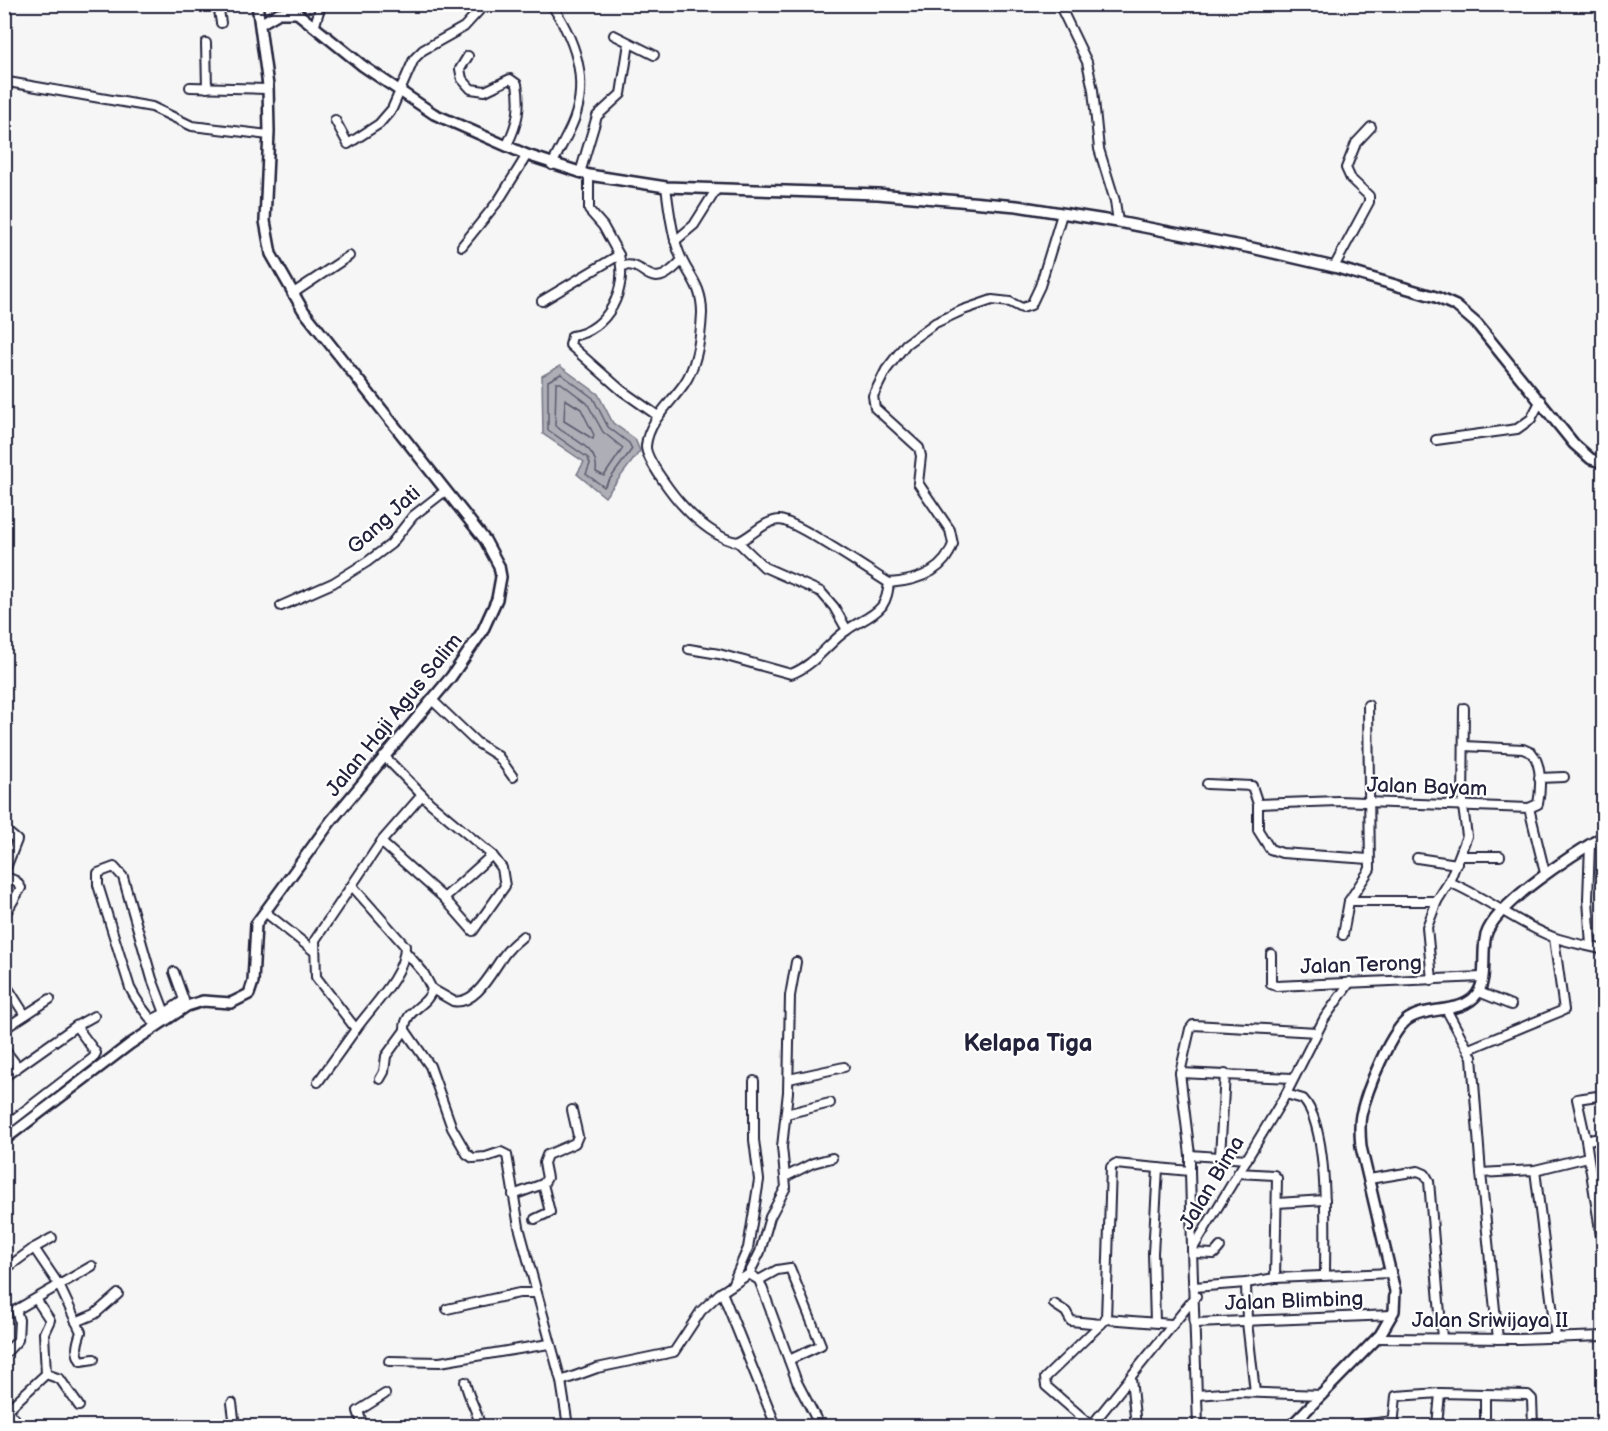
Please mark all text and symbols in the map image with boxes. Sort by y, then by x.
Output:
street label: Gang Jati [342,481,426,559]
street label: Jalan Haji Agus Salim [321,628,467,802]
street label: Jalan Bayam [1366,772,1488,802]
street label: Jalan Terong [1300,950,1422,980]
district label: Kelapa Tiga [963,1029,1093,1058]
street label: Jalan Bima [1174,1132,1250,1234]
street label: Jalan Blimbing [1224,1286,1364,1316]
street label: Jalan Sriwijaya II [1412,1308,1568,1333]

